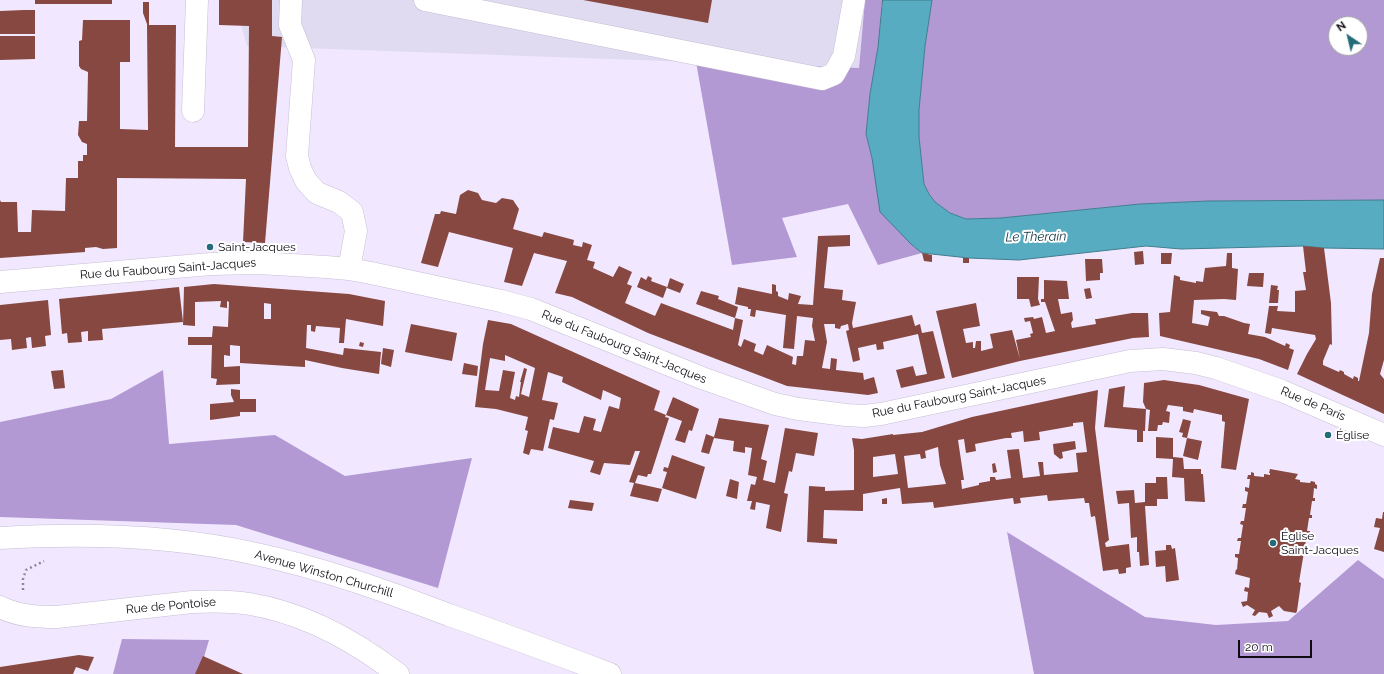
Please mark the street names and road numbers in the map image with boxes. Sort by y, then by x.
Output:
street label: Rue du Faubourg Saint-Jacques [79,256,257,282]
street label: Rue du Faubourg Saint-Jacques [539,307,709,387]
street label: Rue du Faubourg Saint-Jacques [871,373,1047,421]
street label: Rue de Paris [1278,384,1348,424]
street label: Avenue Winston Churchill [253,547,395,601]
street label: Rue de Pontoise [125,595,217,617]

